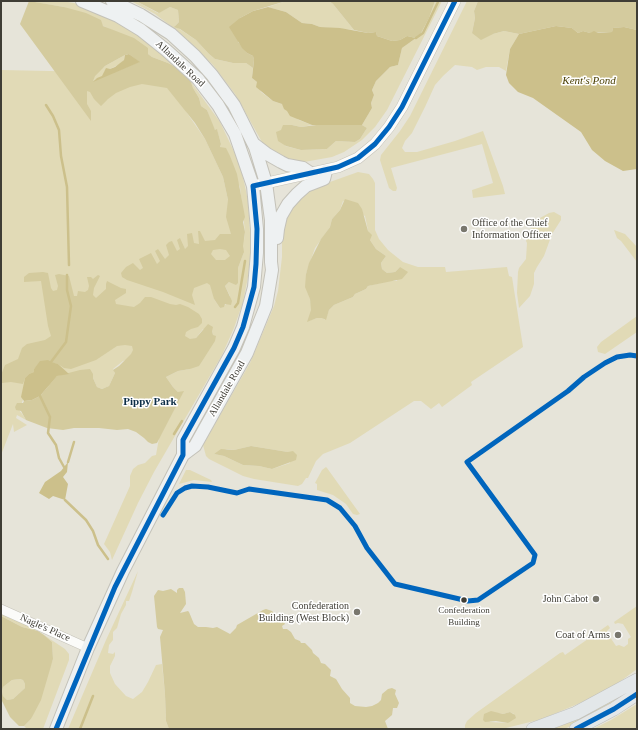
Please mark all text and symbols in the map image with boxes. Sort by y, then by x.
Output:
street label: Allandale Road [153,38,207,90]
water label: Kent's Pond [562,74,616,88]
place label: Office of the Chief Information Officer [472,217,551,240]
marker: Office of the Chief Information Officer [459,224,469,234]
street label: Allandale Road [206,359,248,419]
district label: Pippy Park [123,395,177,409]
place label: John Cabot [543,593,588,605]
marker: John Cabot [591,594,601,604]
marker: Confederation Building [459,595,469,605]
place label: Confederation Building (West Block) [259,600,349,624]
place label: Confederation Building [438,606,490,627]
marker: Confederation Building (West Block) [352,607,362,617]
street label: Nagle's Place [18,612,72,644]
place label: Coat of Arms [556,629,610,641]
marker: Coat of Arms [613,630,623,640]

